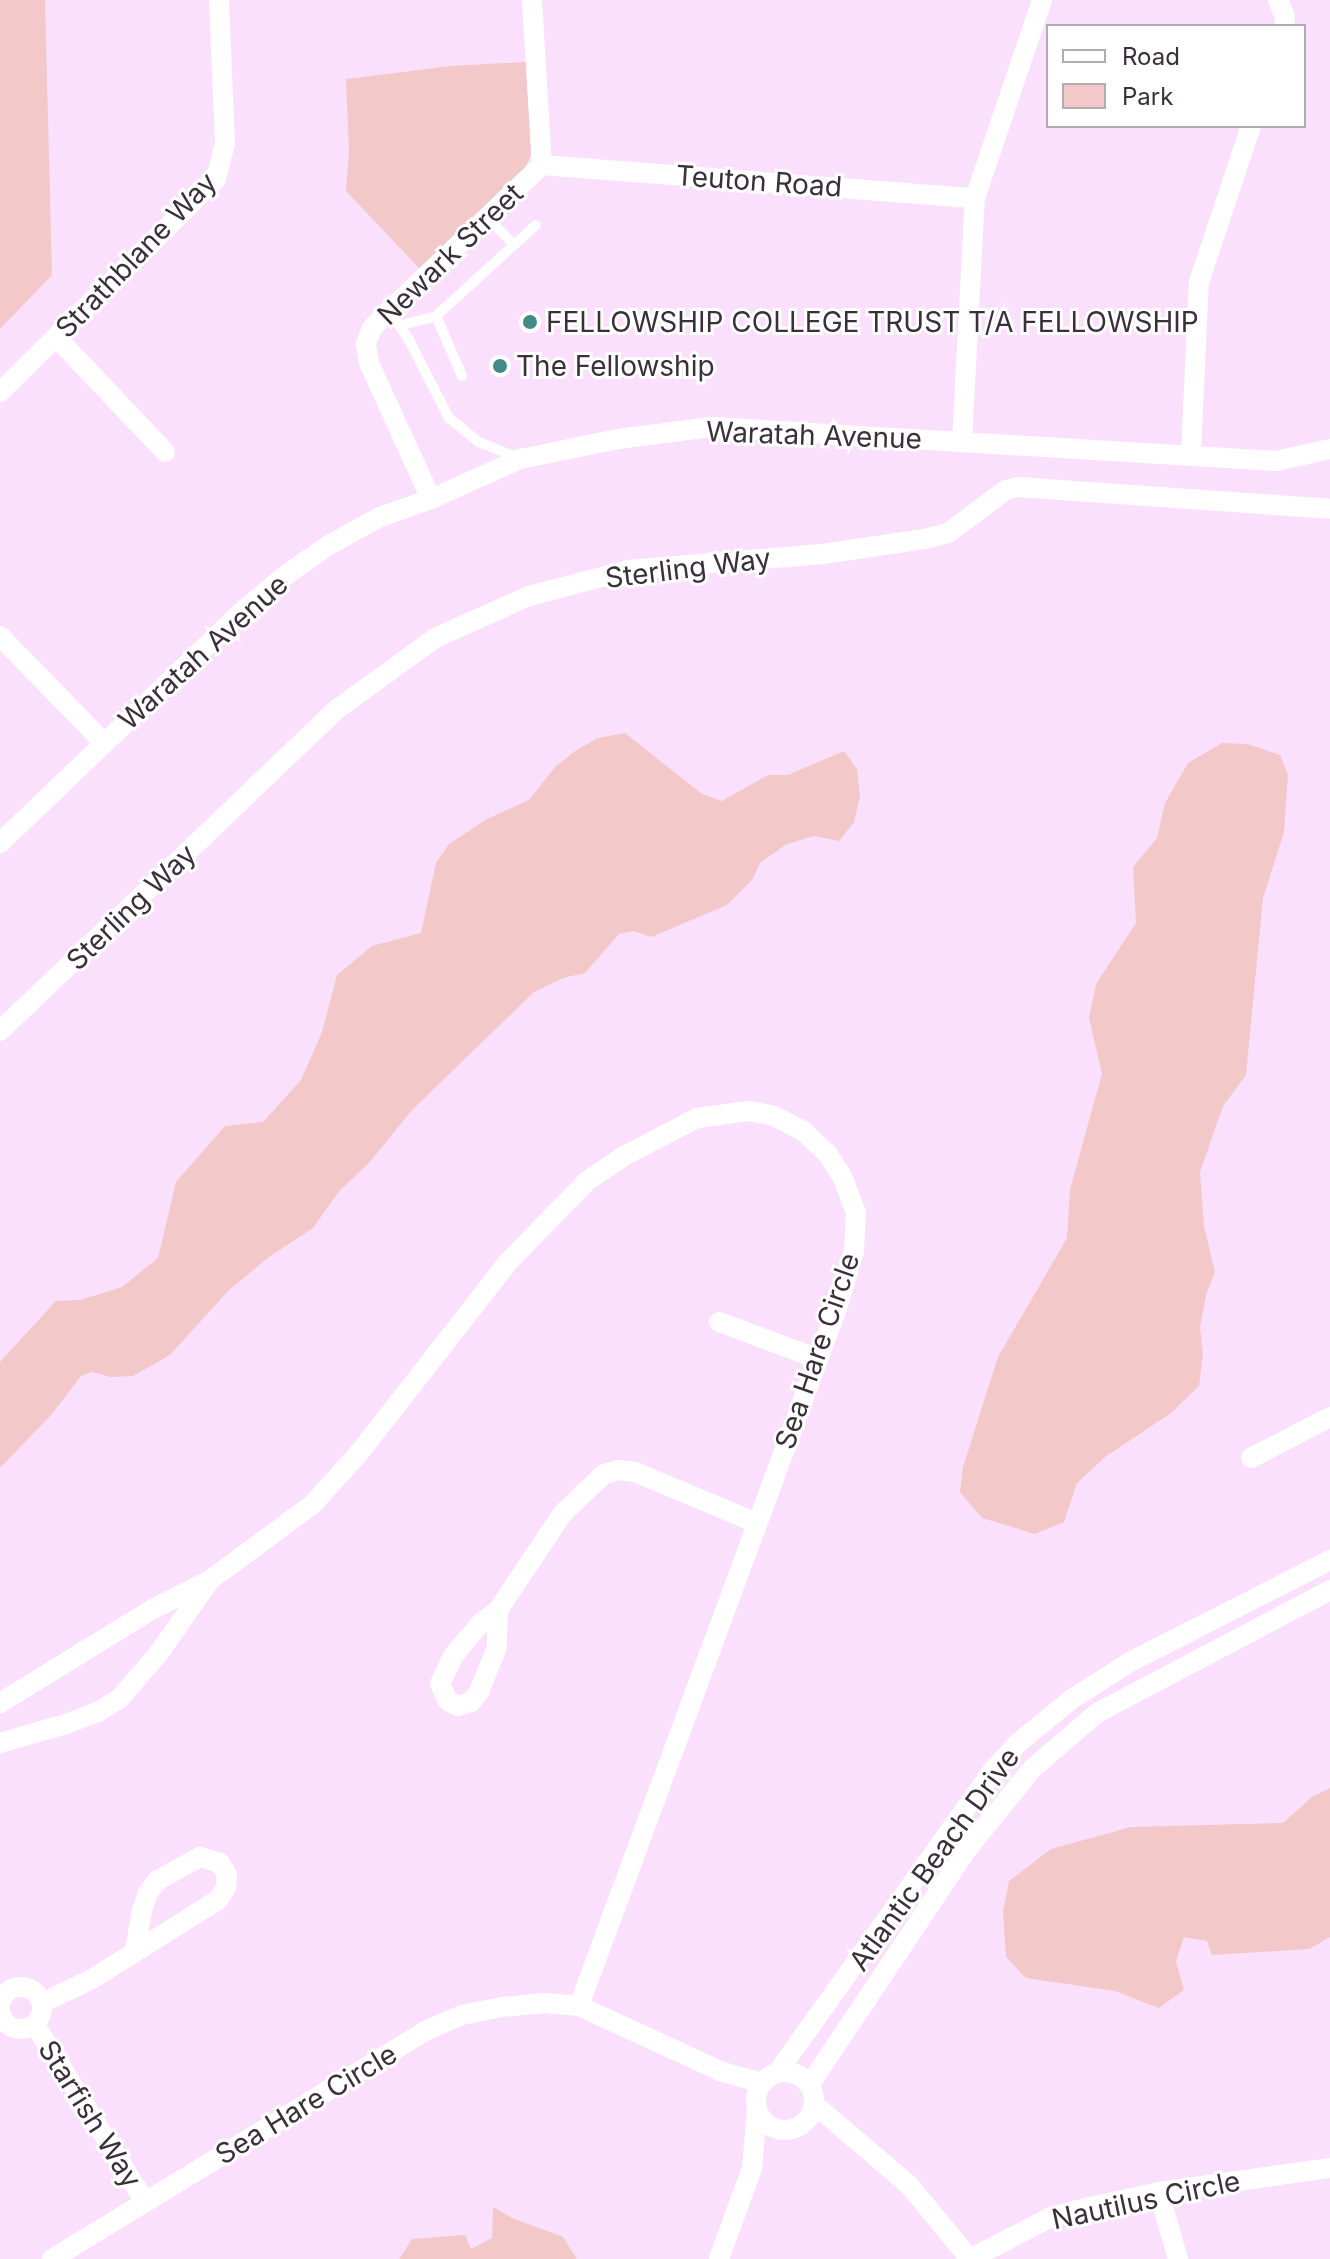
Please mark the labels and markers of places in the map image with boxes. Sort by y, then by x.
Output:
place label: FELLOWSHIP COLLEGE TRUST T/A FELLOWSHIP [546,305,1199,339]
marker: FELLOWSHIP COLLEGE TRUST T/A FELLOWSHIP [521,313,539,331]
place label: The Fellowship [516,349,715,383]
marker: The Fellowship [491,357,509,375]

